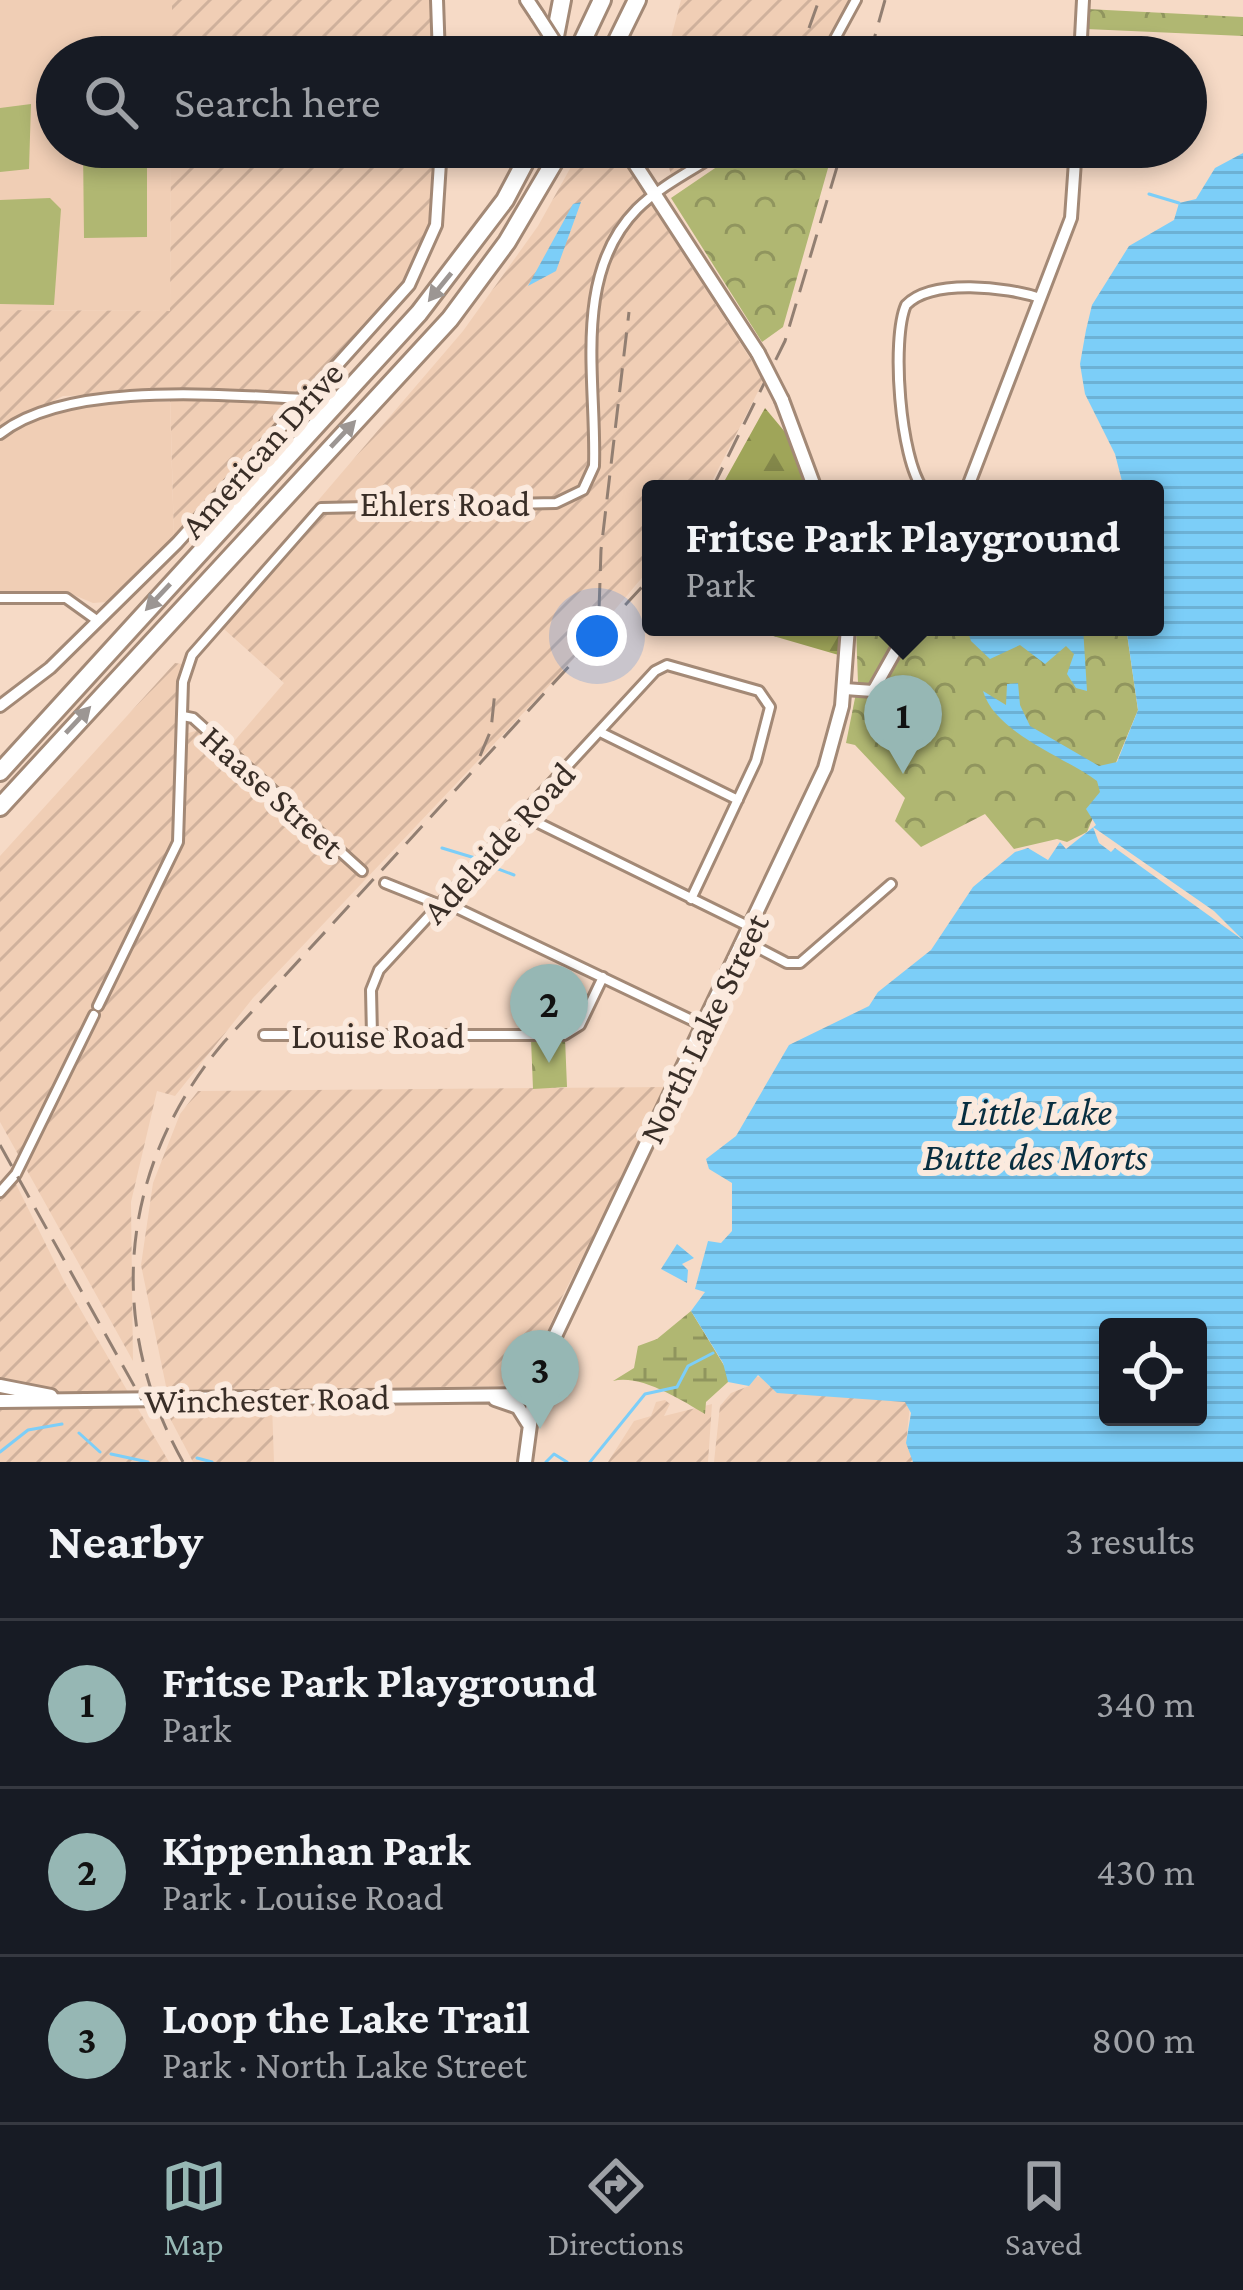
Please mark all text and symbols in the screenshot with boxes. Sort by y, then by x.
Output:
search box [36,36,1207,168]
icon: search [78,69,144,135]
text: Search here [174,77,381,127]
one-way arrow [428,271,453,302]
street label: American Drive [172,353,351,546]
one-way arrow [329,419,356,448]
popup [642,480,1164,636]
street label: Ehlers Road [360,484,530,524]
text: Fritse Park Playground [686,512,1120,562]
text: Park [686,562,755,605]
one-way arrow [145,583,172,612]
your location [567,606,627,666]
pin: 1 [864,675,942,774]
one-way arrow [64,706,91,735]
street label: Haase Street [193,717,353,867]
street label: Adelaide Road [414,754,583,931]
street label: North Lake Street [631,906,777,1150]
pin: 2 [510,964,588,1063]
street label: Louise Road [291,1016,465,1056]
water label: Little Lake Butte des Morts [923,1090,1147,1178]
map controls [1099,1318,1207,1426]
button: locate [1099,1318,1207,1426]
pin: 3 [501,1330,579,1429]
street label: Winchester Road [144,1377,390,1421]
text: Nearby [48,1512,203,1569]
text: 3 results [1065,1519,1195,1562]
text: Fritse Park Playground [162,1657,597,1707]
text: 1 [80,1682,94,1725]
text: 340 m [1096,1682,1195,1725]
text: Park [162,1707,231,1750]
text: Kippenhan Park [162,1825,471,1875]
text: 2 [77,1850,97,1893]
text: 430 m [1096,1850,1195,1893]
text: Park · Louise Road [162,1875,444,1918]
text: Loop the Lake Trail [162,1993,530,2043]
text: 3 [77,2018,97,2061]
text: 800 m [1091,2018,1195,2061]
text: Park · North Lake Street [162,2043,527,2086]
tab: Map [161,2153,227,2262]
tab: Directions [548,2153,684,2262]
tab: Saved [1005,2153,1082,2262]

